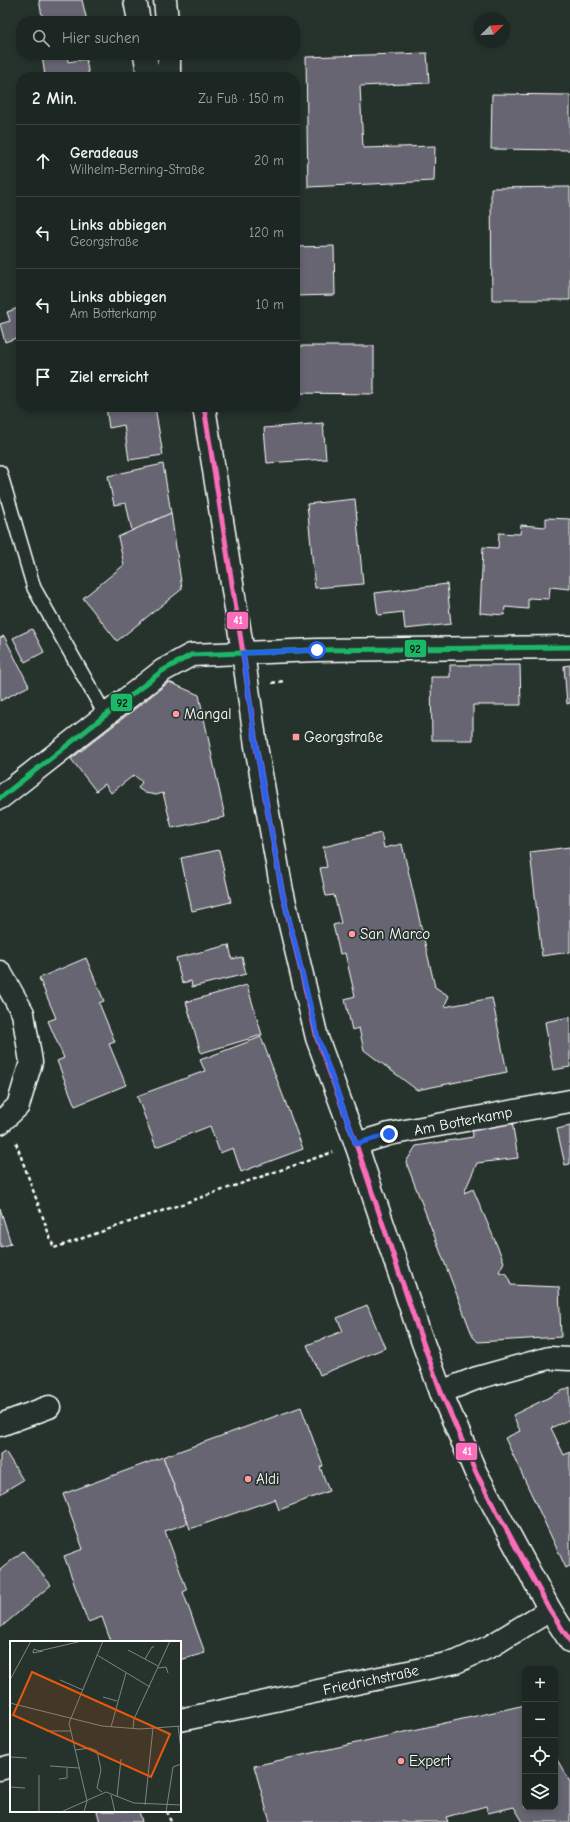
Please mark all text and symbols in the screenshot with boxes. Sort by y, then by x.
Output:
north arrow [474,12,510,48]
search box [16,16,300,60]
icon: search [30,27,52,49]
text: Hier suchen [62,29,140,47]
text: 2 Min. [32,89,77,108]
text: Zu Fuß · 150 m [198,91,284,106]
text: Geradeaus [70,144,138,162]
icon: ahead [32,150,54,172]
text: 20 m [254,153,284,168]
text: Wilhelm-Berning-Straße [70,162,204,177]
text: Links abbiegen [70,216,167,234]
icon: left [32,222,54,244]
text: 120 m [249,225,284,240]
text: Georgstraße [70,234,138,249]
text: Links abbiegen [70,288,167,306]
icon: left [32,294,54,316]
text: 10 m [256,297,284,312]
text: Am Botterkamp [70,306,157,321]
icon: arrive [32,366,54,388]
text: Ziel erreicht [70,368,148,386]
line badge: 41 [226,611,249,630]
text: 41 [233,614,243,627]
line badge: 92 [404,639,427,658]
route start [308,641,326,659]
text: 92 [409,643,421,656]
line badge: 92 [110,693,133,712]
text: 92 [116,697,128,710]
place label: Mangal [184,705,232,723]
marker: Mangal [171,709,181,719]
place label: Georgstraße [304,728,383,746]
marker: Georgstraße [291,732,301,742]
place label: San Marco [360,925,430,943]
marker: San Marco [347,929,357,939]
street label: Am Botterkamp [412,1103,514,1139]
route end [380,1125,398,1143]
line badge: 41 [455,1442,478,1461]
text: 41 [462,1445,472,1458]
place label: Aldi [256,1470,279,1488]
marker: Aldi [243,1474,253,1484]
inset map [10,1641,181,1812]
street label: Friedrichstraße [321,1661,421,1699]
map controls [522,1666,558,1810]
button: + [522,1666,558,1702]
button: − [522,1702,558,1738]
button: locate [522,1738,558,1774]
place label: Expert [409,1752,452,1770]
marker: Expert [396,1756,406,1766]
button: layers [522,1774,558,1810]

